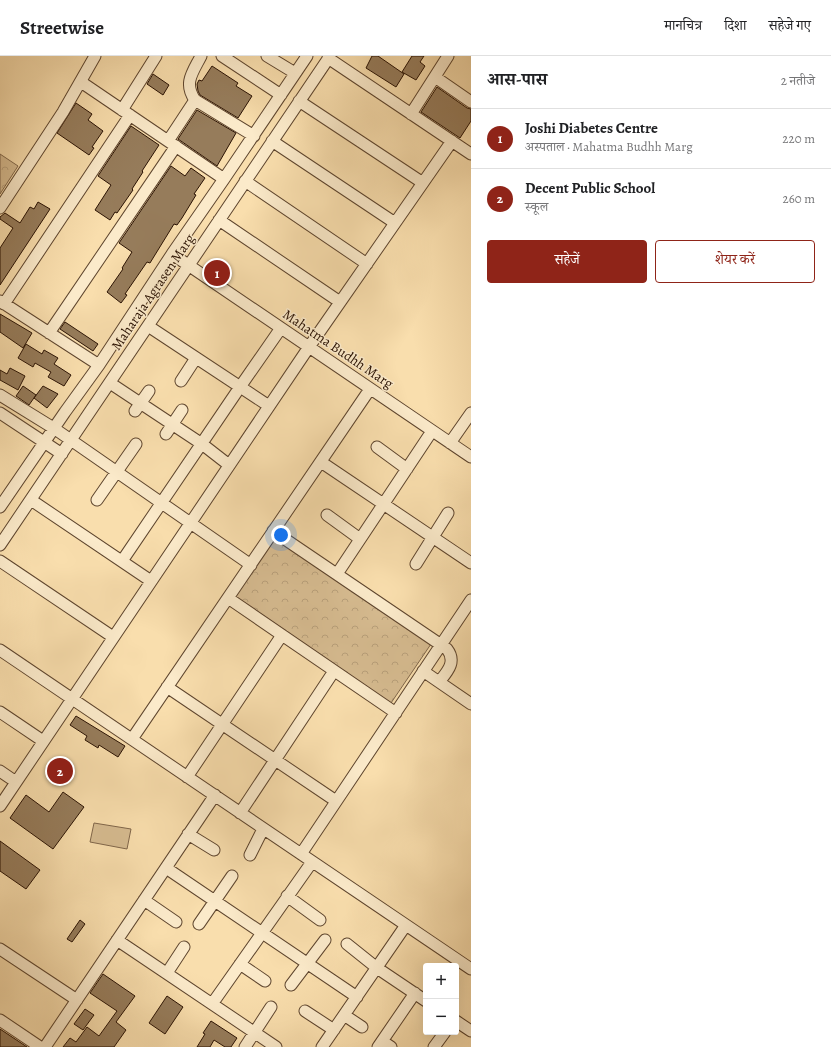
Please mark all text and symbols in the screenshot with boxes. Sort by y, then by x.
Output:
text: Streetwise [20,15,104,41]
text: मानचित्र [664,16,702,35]
text: दिशा [724,16,746,35]
text: सहेजे गए [768,16,811,35]
text: आस-पास [487,68,547,91]
text: 2 नतीजे [781,72,815,89]
text: Joshi Diabetes Centre [525,118,658,138]
text: 1 [498,130,502,147]
text: 220 m [782,130,815,147]
text: अस्पताल · Mahatma Budhh Marg [525,138,693,155]
text: Decent Public School [525,178,655,198]
text: 2 [497,190,503,207]
text: 260 m [782,190,815,207]
text: स्कूल [525,198,548,215]
street label: Maharaja Agrasen Marg [107,230,199,354]
button: सहेजें [487,240,647,283]
button: शेयर करें [655,240,815,283]
pin: 1 [204,258,230,288]
street label: Mahatma Budhh Marg [279,305,397,393]
your location [271,525,291,545]
pin: 2 [47,756,73,786]
map controls [423,963,459,1035]
button: + [423,963,459,999]
button: − [423,999,459,1035]

